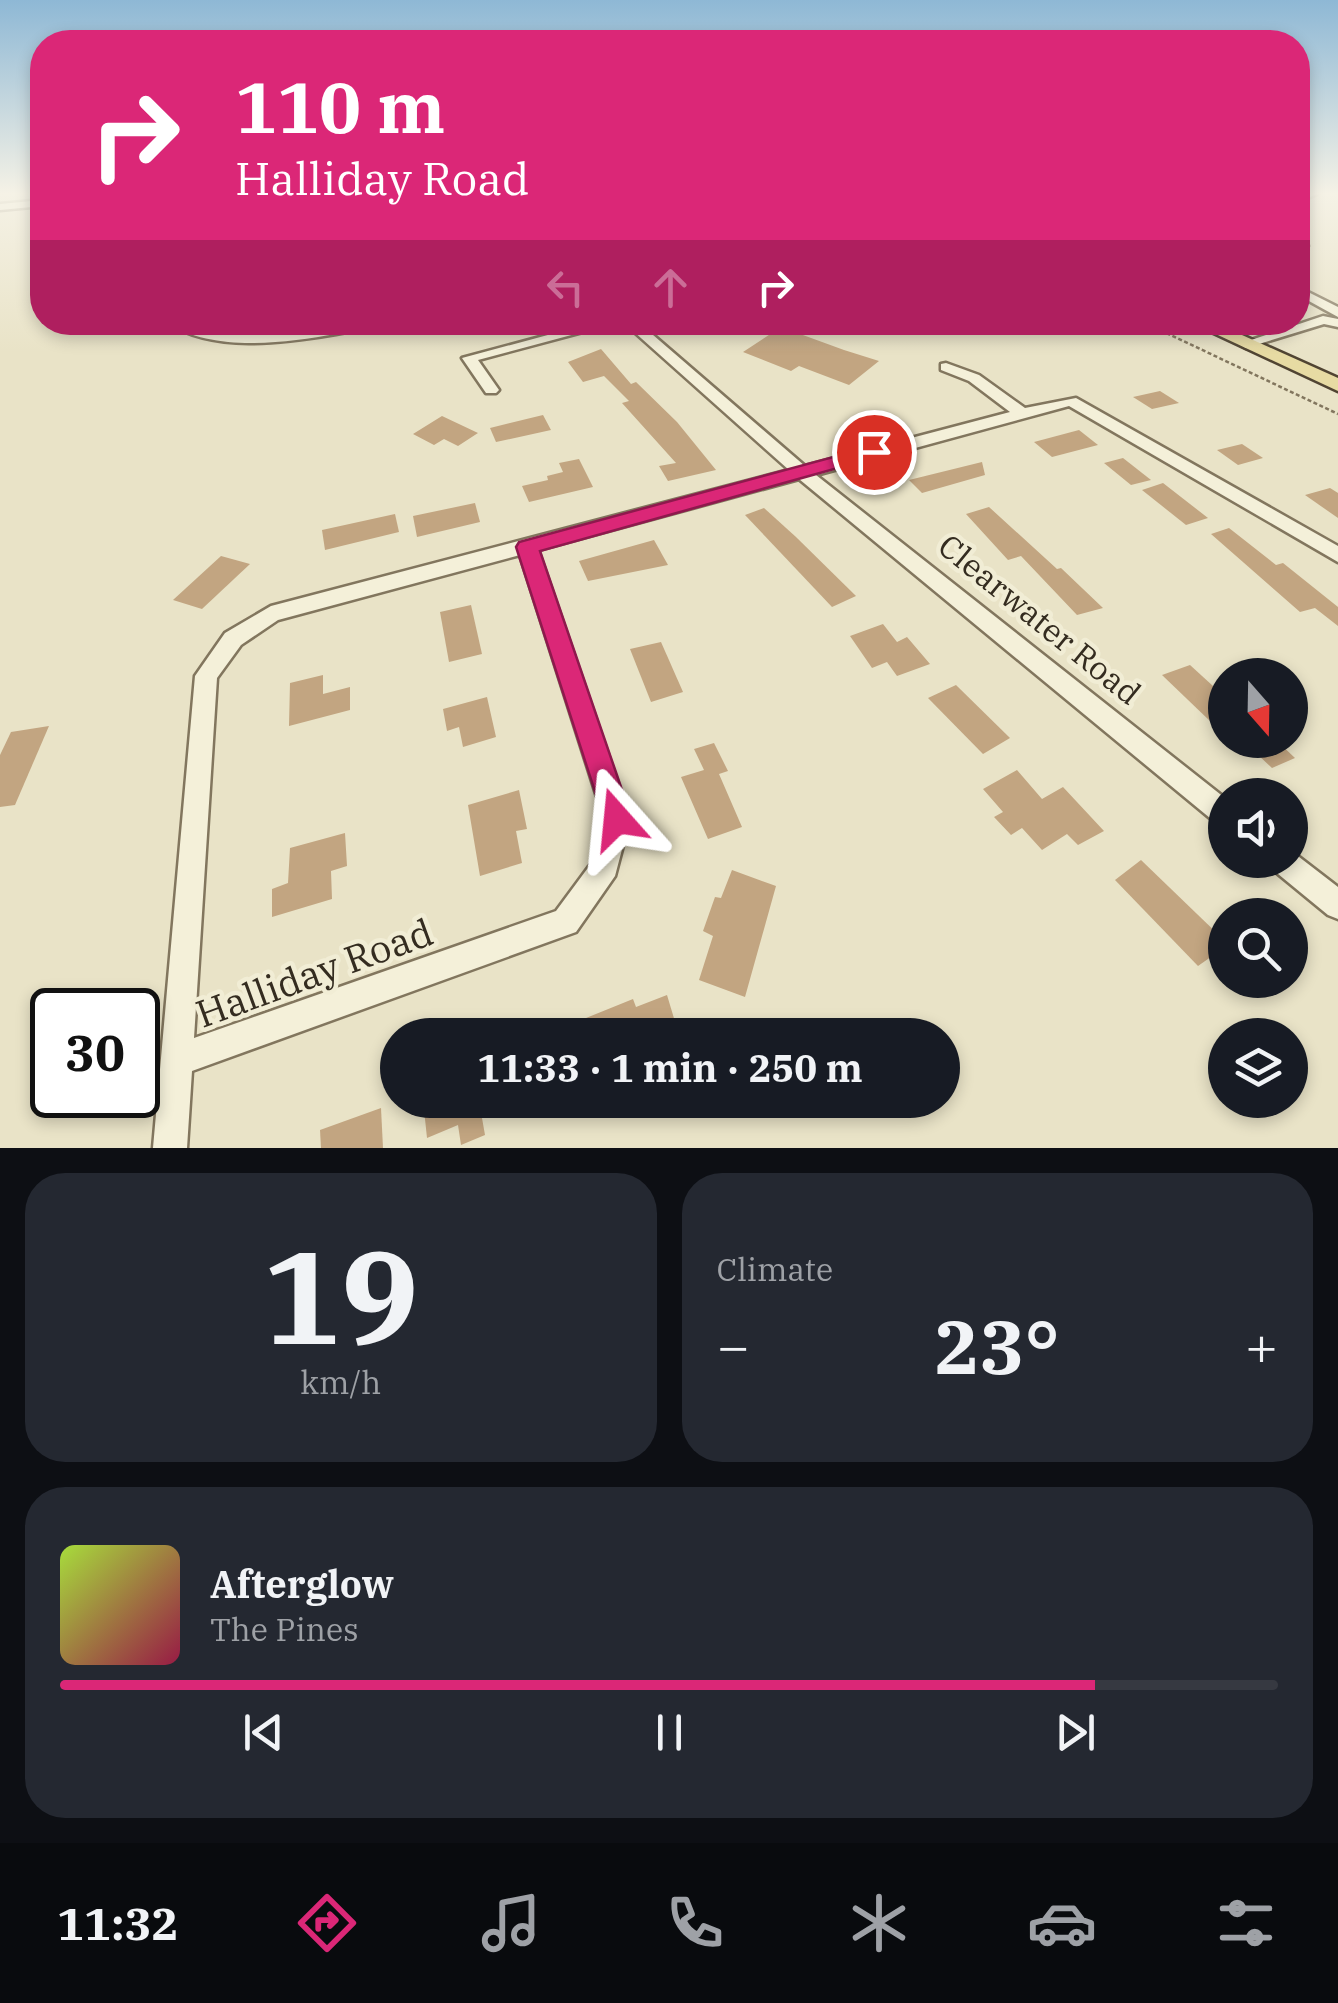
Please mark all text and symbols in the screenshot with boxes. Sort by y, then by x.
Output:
text: 110 m [235,61,445,152]
icon: right [70,70,200,200]
text: Halliday Road [235,149,529,207]
icon: left [538,260,593,315]
icon: ahead [643,260,698,315]
icon: right [748,260,803,315]
pin [832,410,917,495]
icon: arrive [847,425,902,480]
street label: Clearwater Road [930,524,1150,714]
north arrow [1208,658,1308,758]
map controls [1208,658,1308,1118]
position arrow [565,767,669,871]
button: sound [1208,778,1308,878]
button: search [1208,898,1308,998]
street label: Halliday Road [189,906,439,1038]
speed limit sign: 30 [30,988,160,1118]
button: layers [1208,1018,1308,1118]
text: 11:33 · 1 min · 250 m [477,1043,863,1092]
text: 19 [263,1211,419,1380]
text: Climate [717,1248,833,1290]
text: 23° [935,1297,1060,1395]
text: − [717,1310,750,1381]
text: + [1245,1310,1278,1381]
text: km/h [300,1361,381,1403]
text: Afterglow [210,1559,394,1608]
text: The Pines [210,1608,359,1650]
icon: previous [236,1705,291,1760]
icon: pause [642,1705,697,1760]
icon: next [1048,1705,1103,1760]
icon: directions [292,1888,362,1958]
icon: music [476,1888,546,1958]
icon: phone [660,1888,730,1958]
icon: climate [844,1888,914,1958]
icon: car [1027,1888,1097,1958]
icon: filters [1211,1888,1281,1958]
text: 11:32 [57,1894,179,1952]

